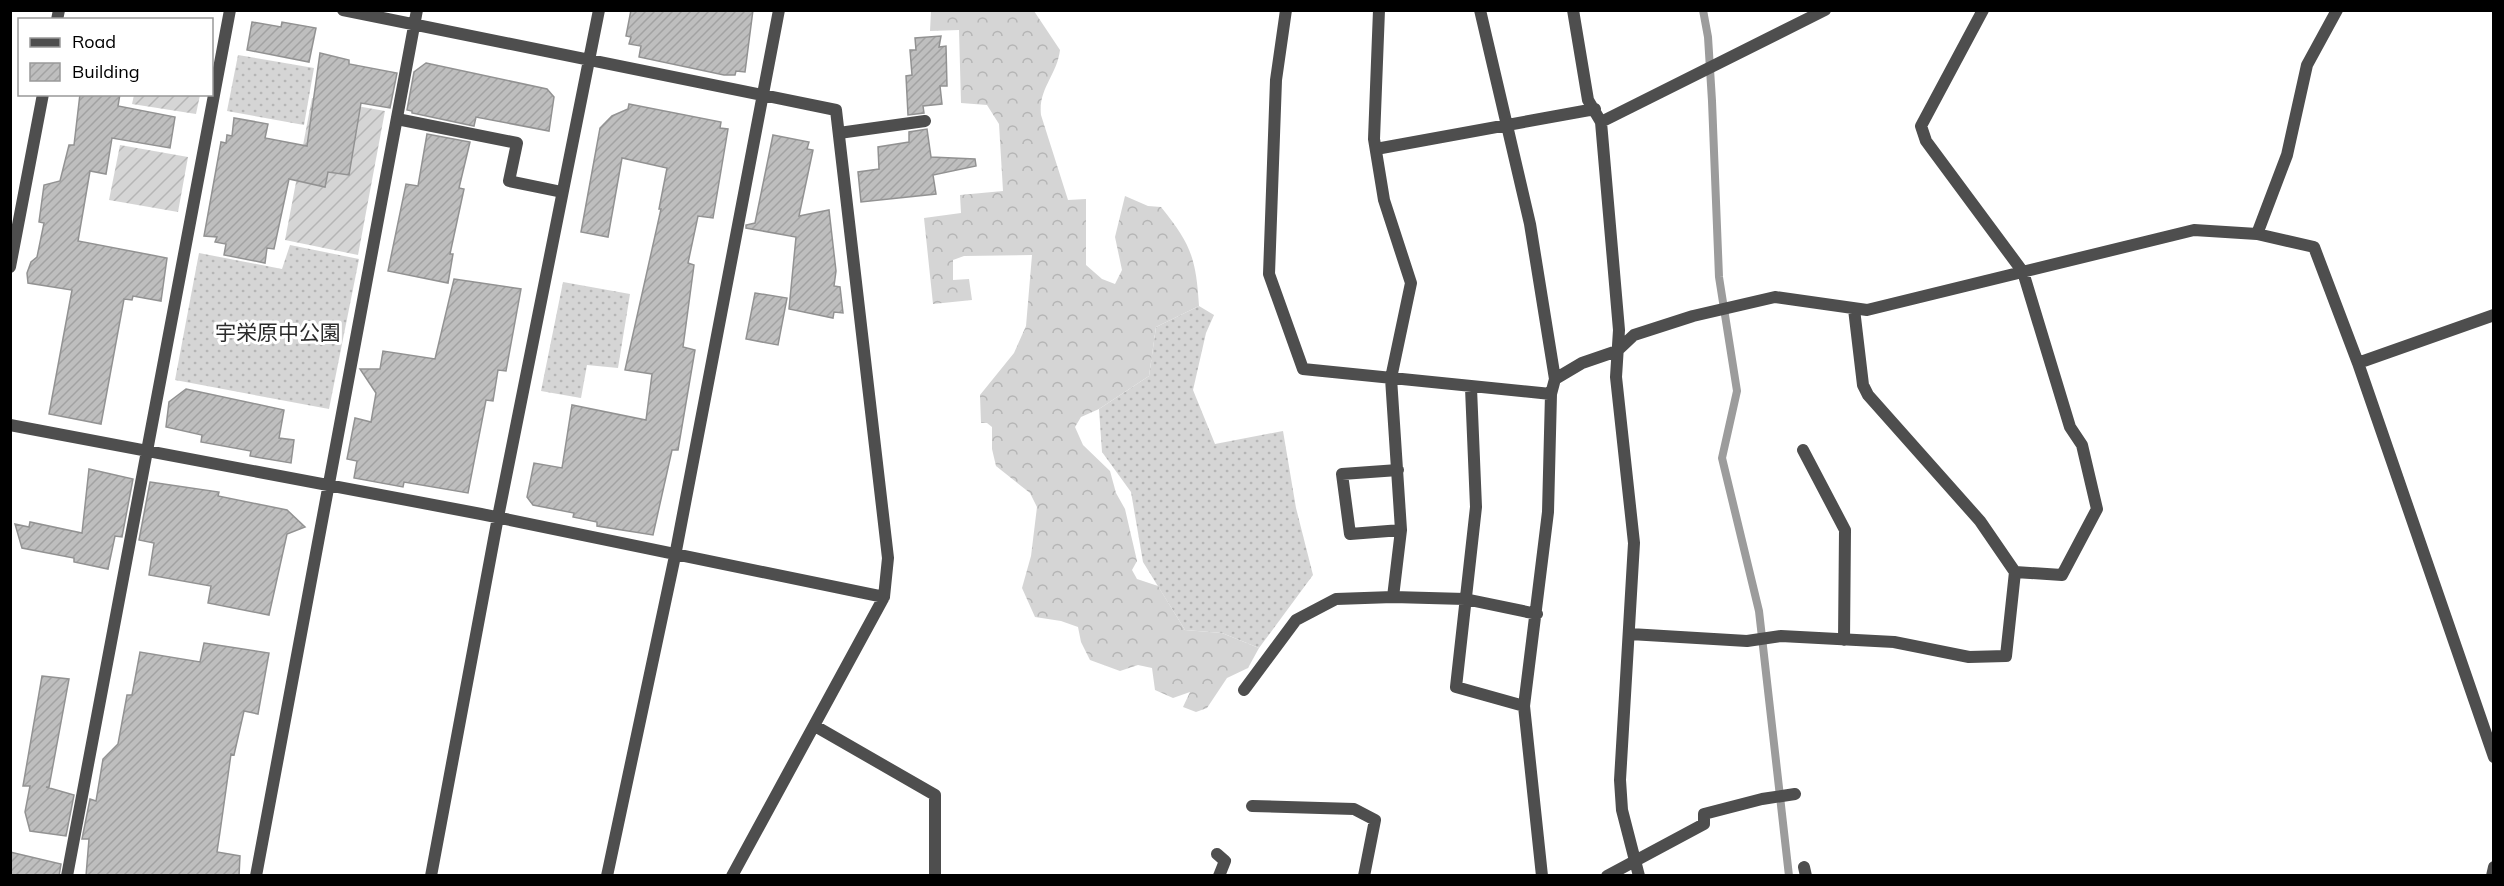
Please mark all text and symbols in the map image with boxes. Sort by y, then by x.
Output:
legend [18,18,213,96]
text: Road [72,30,116,53]
text: Building [72,60,140,83]
park label: 宇栄原中公園 [215,319,341,345]

